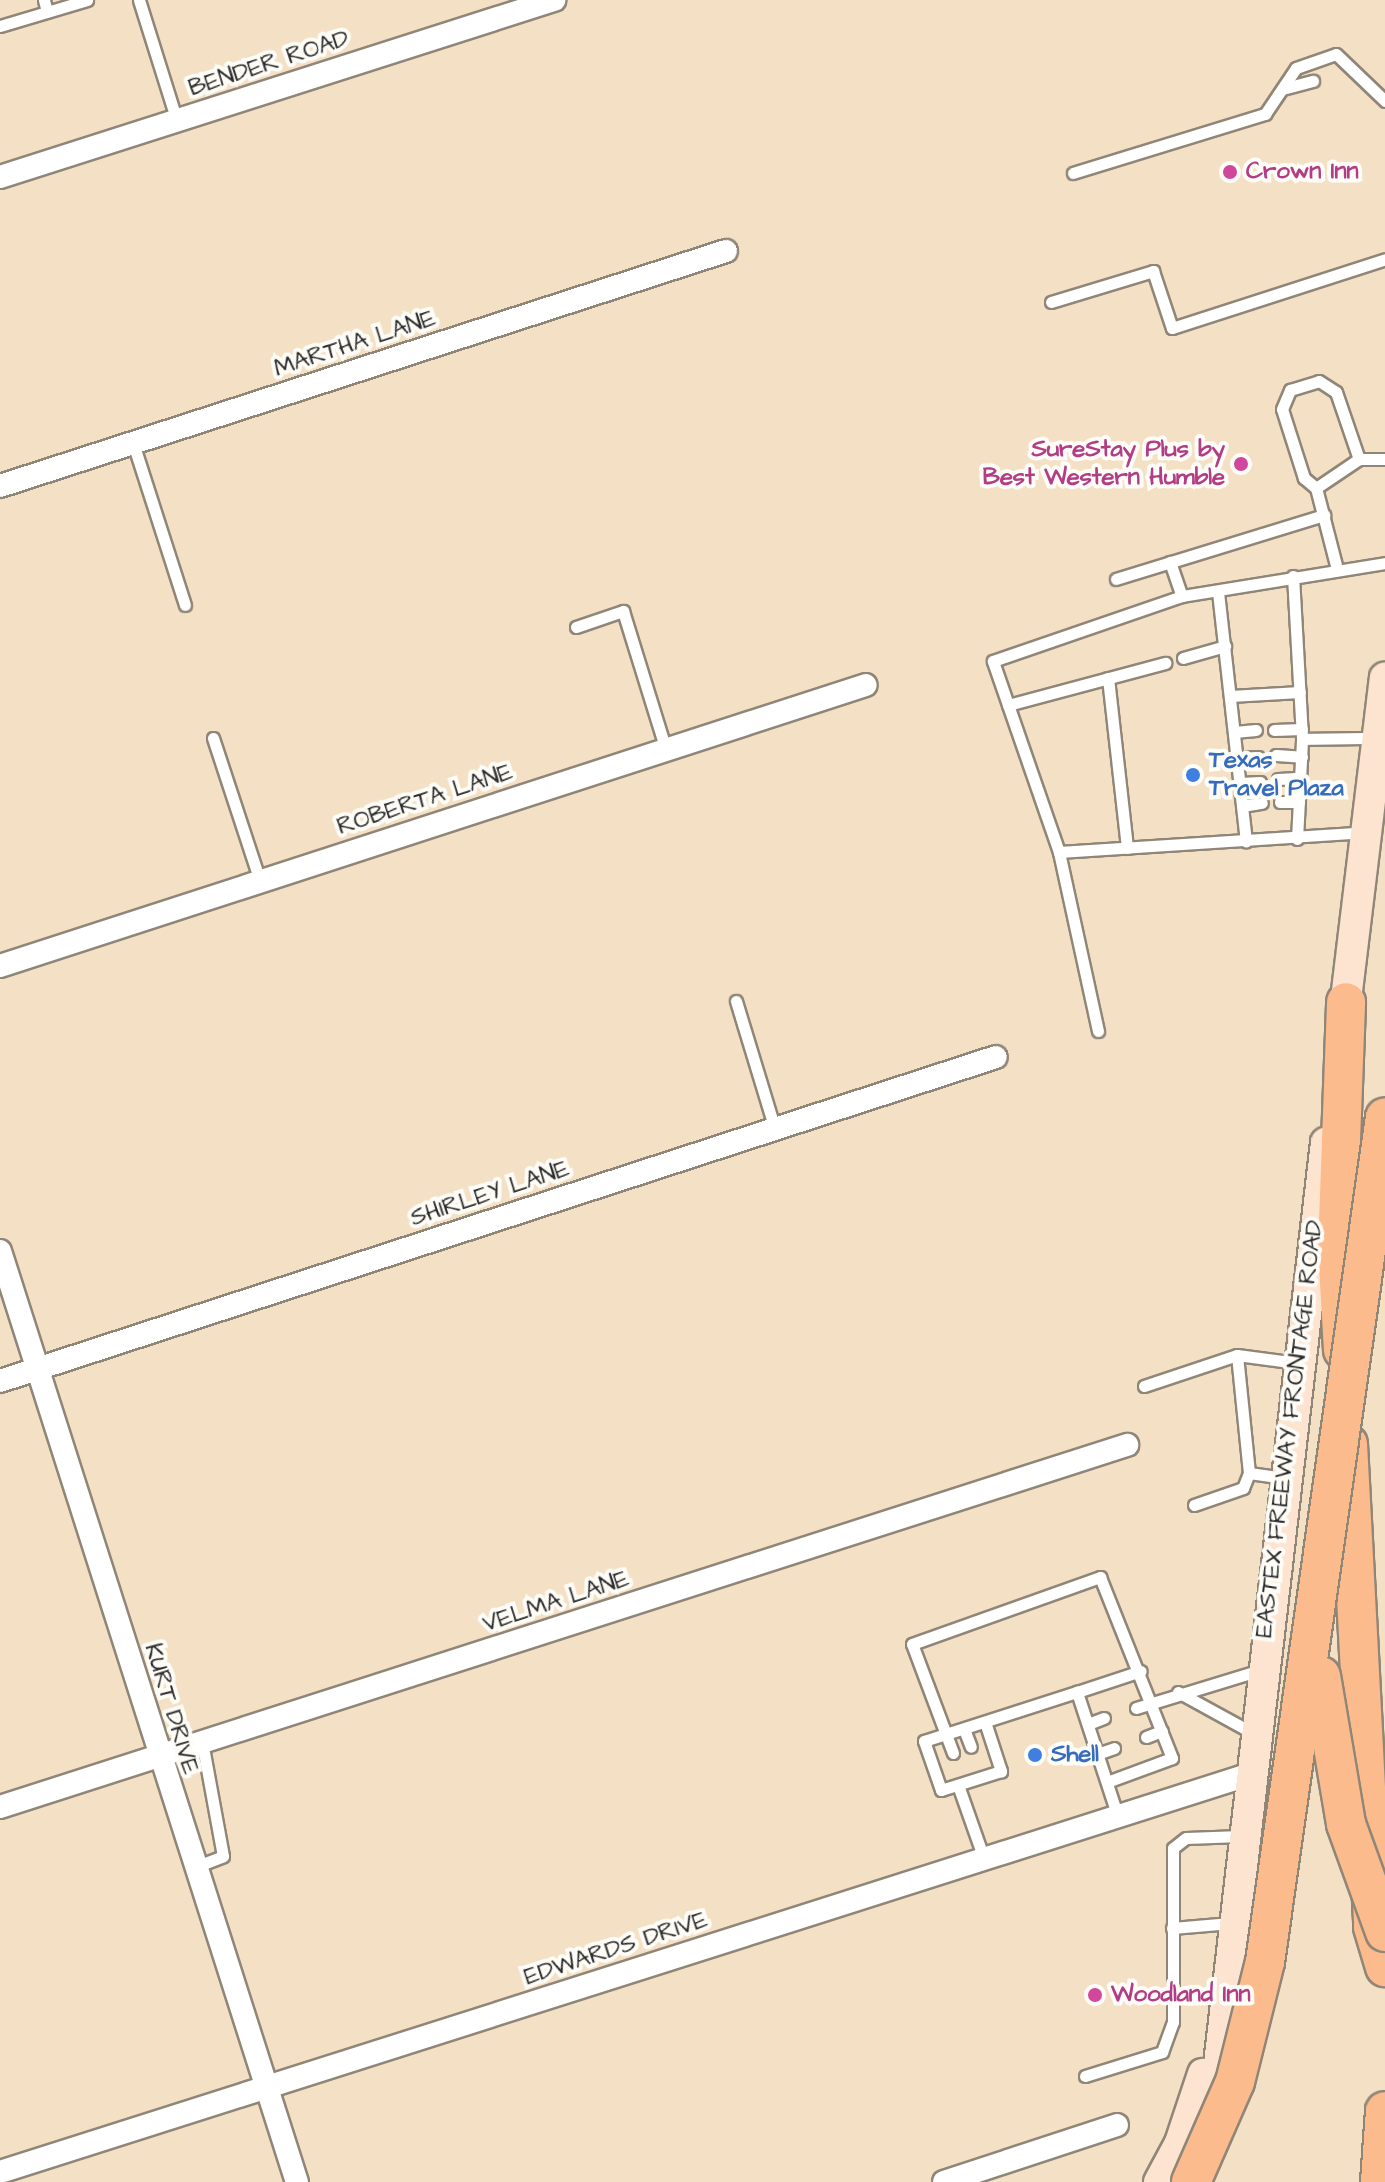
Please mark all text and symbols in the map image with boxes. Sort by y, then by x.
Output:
street label: BENDER ROAD [185,25,353,103]
place label: Crown Inn [1246,158,1358,186]
marker: Crown Inn [1221,163,1239,181]
street label: MARTHA LANE [271,304,439,384]
place label: SureStay Plus by Best Western Humble [983,436,1225,492]
marker: SureStay Plus by Best Western Humble [1232,455,1250,473]
place label: Texas Travel Plaza [1209,747,1344,803]
street label: ROBERTA LANE [334,758,516,842]
marker: Texas Travel Plaza [1184,766,1202,784]
street label: SHIRLEY LANE [407,1155,573,1233]
street label: EASTEX FREEWAY FRONTAGE ROAD [1250,1219,1330,1639]
street label: VELMA LANE [479,1565,633,1639]
street label: KURT DRIVE [137,1640,205,1778]
place label: Shell [1051,1741,1099,1769]
marker: Shell [1026,1746,1044,1764]
street label: EDWARDS DRIVE [521,1906,711,1992]
place label: Woodland Inn [1111,1981,1250,2009]
marker: Woodland Inn [1086,1986,1104,2004]

